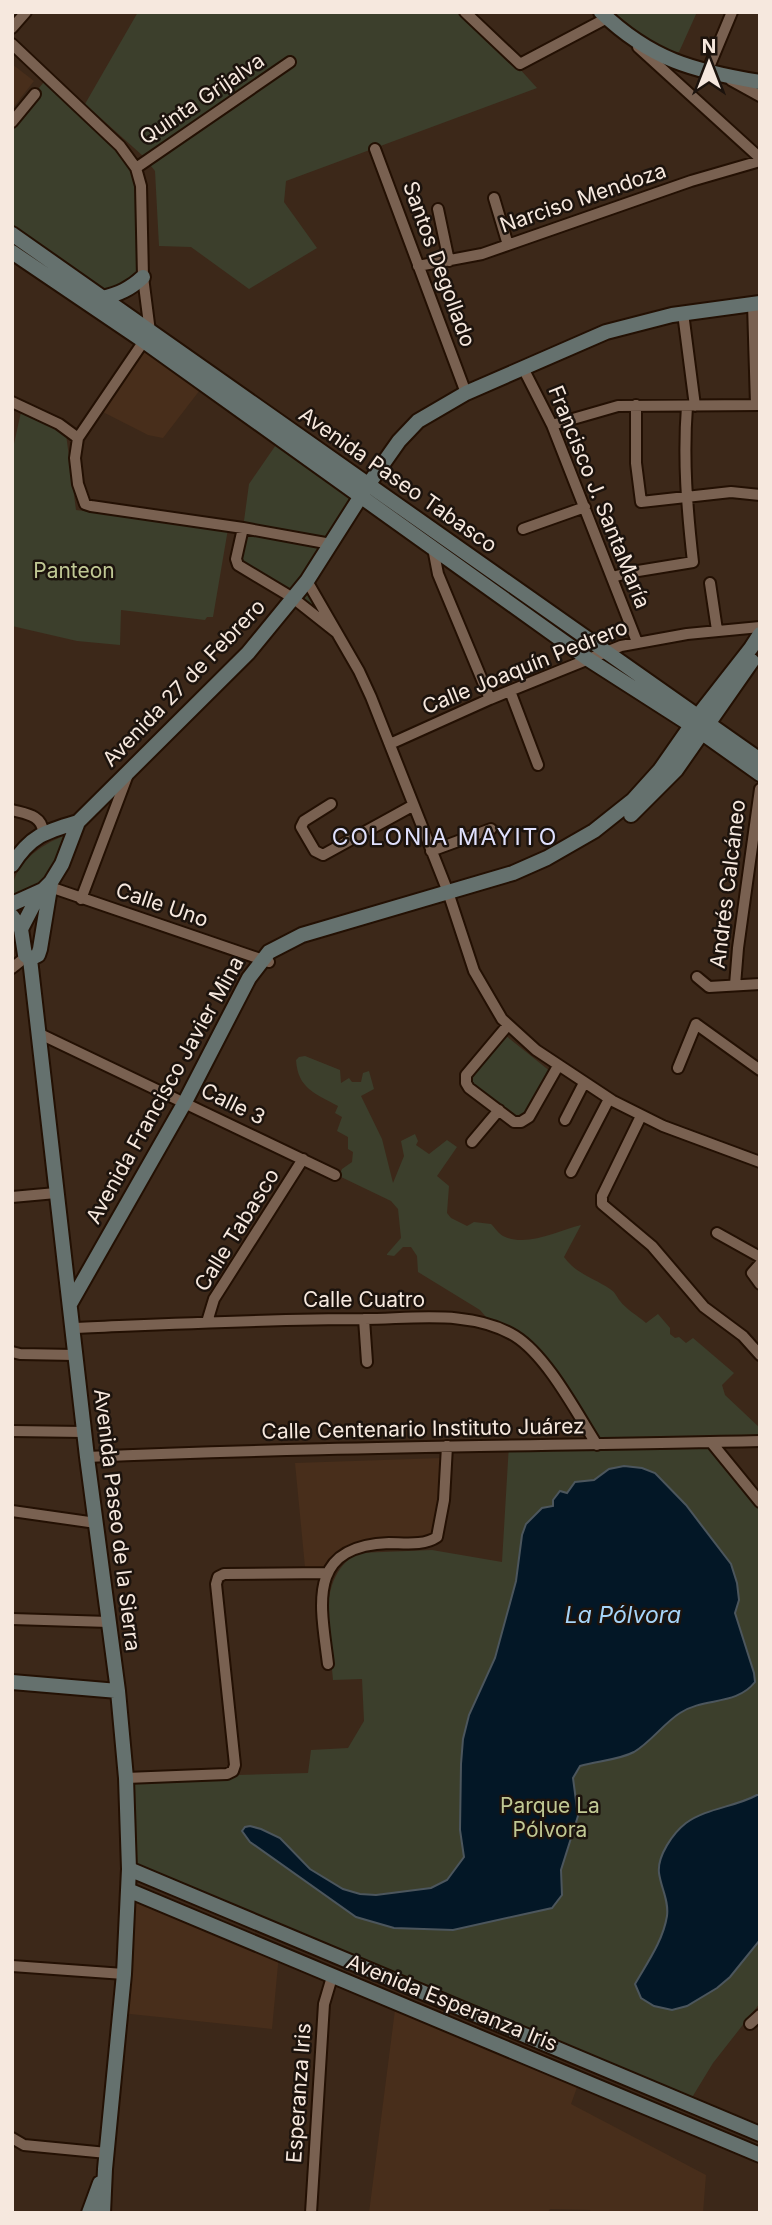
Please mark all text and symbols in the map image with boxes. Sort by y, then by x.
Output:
north arrow [674,28,744,98]
text: N [702,35,716,58]
street label: Quinta Grijalva [135,48,269,150]
street label: Narciso Mendoza [497,157,669,238]
street label: Santos Degollado [398,178,481,350]
street label: Francisco J. SantaMaría [543,382,656,612]
street label: Avenida Paseo Tabasco [294,402,502,558]
park label: Panteon [33,558,115,583]
street label: Avenida 27 de Febrero [97,594,270,772]
street label: Calle Joaquín Pedrero [419,614,631,719]
street label: Andrés Calcáneo [705,798,750,970]
district label: COLONIA MAYITO [332,823,558,851]
street label: Calle Uno [113,877,212,932]
street label: Avenida Francisco Javier Mina [80,952,249,1228]
street label: Calle 3 [197,1077,269,1130]
street label: Calle Tabasco [189,1164,284,1296]
street label: Calle Cuatro [303,1287,425,1312]
street label: Avenida Paseo de la Sierra [89,1387,146,1653]
street label: Calle Centenario Instituto Juárez [261,1413,585,1444]
water label: La Pólvora [565,1601,681,1629]
park label: Parque La Pólvora [500,1793,600,1842]
street label: Avenida Esperanza Iris [343,1949,561,2056]
street label: Esperanza Iris [281,2022,316,2164]

